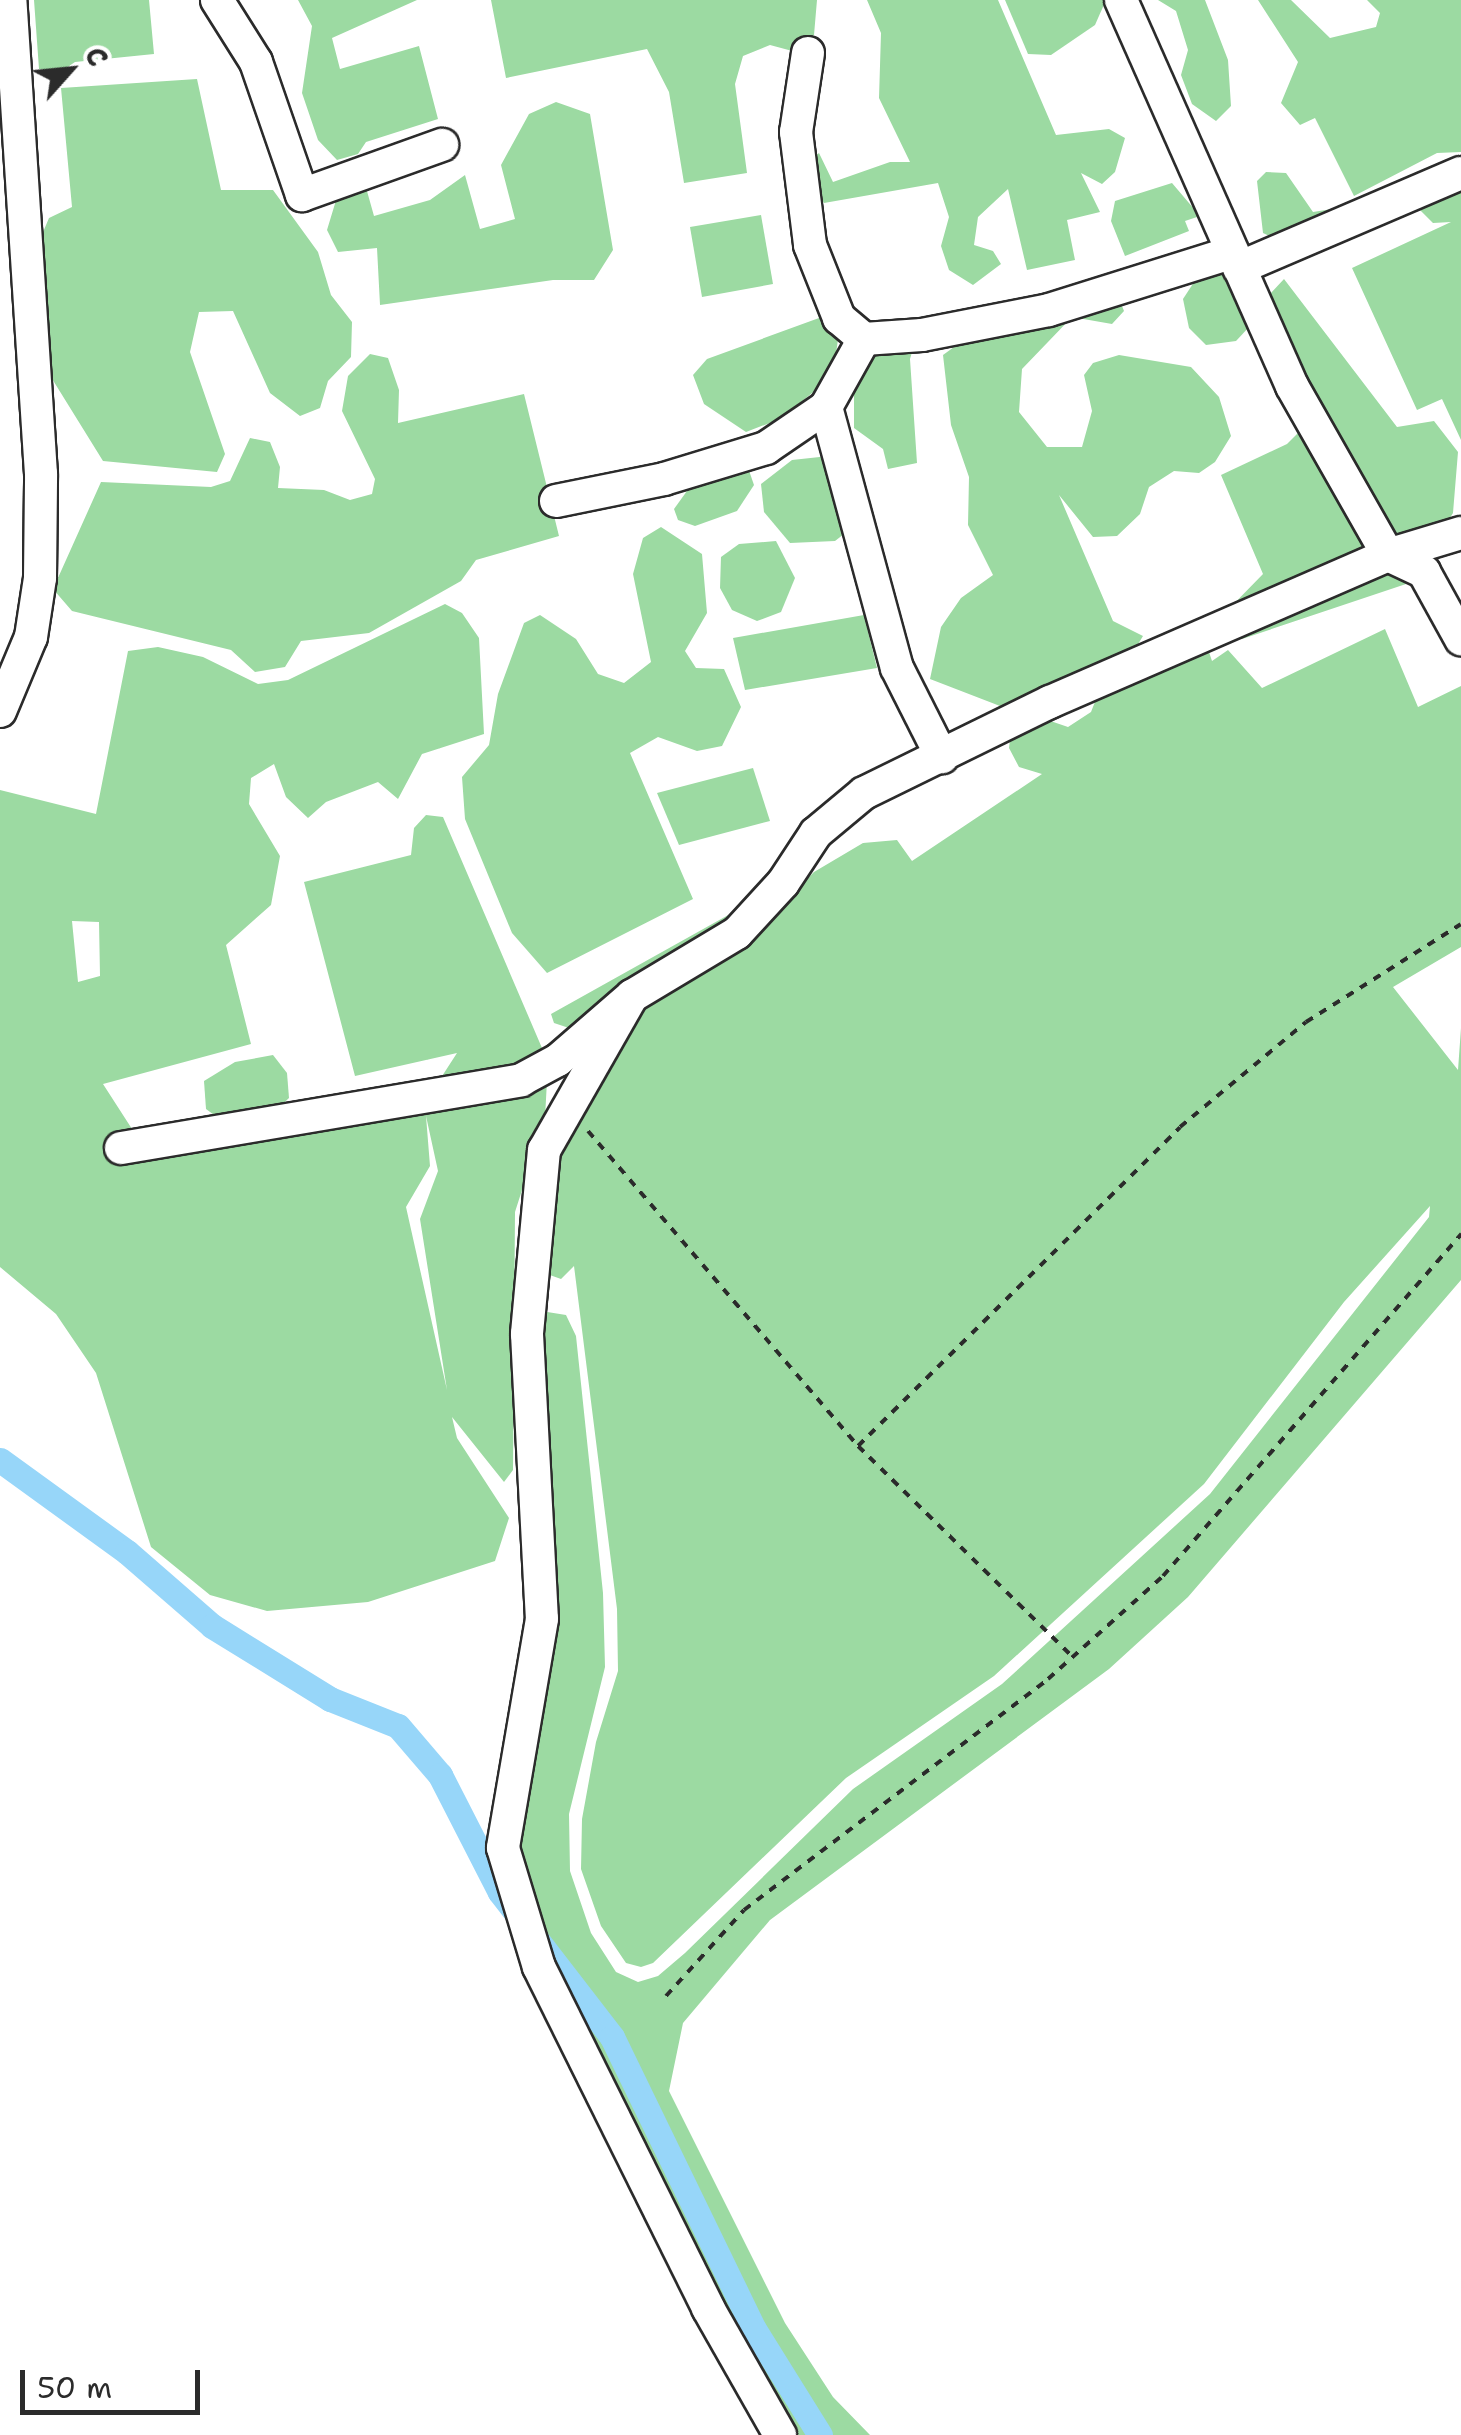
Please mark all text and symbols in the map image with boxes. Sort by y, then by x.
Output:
north arrow [20,20,120,120]
text: С [76,40,118,73]
scale bar [25,2350,205,2412]
text: 50 m [37,2367,112,2408]

